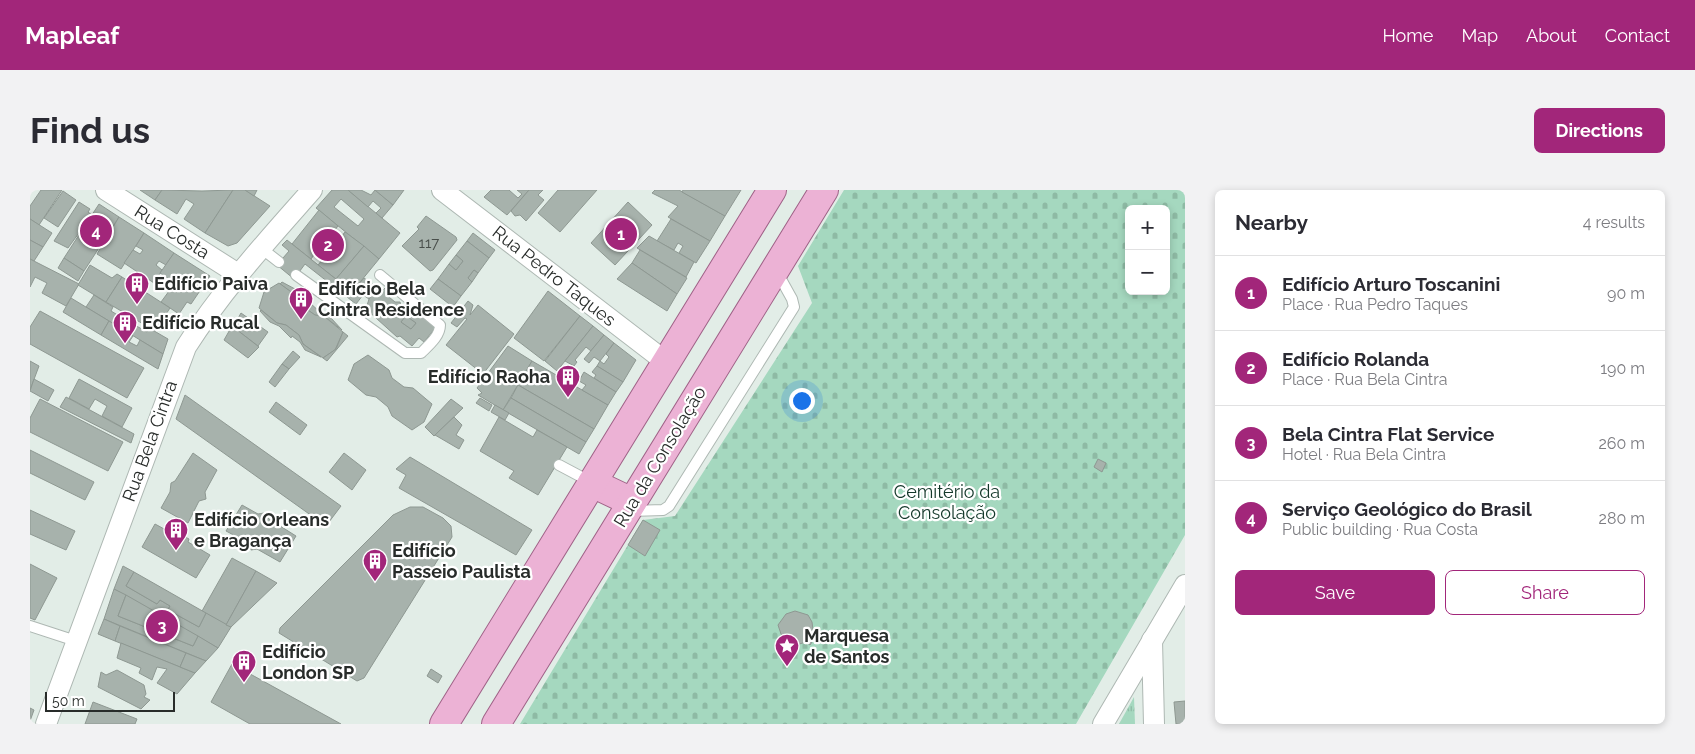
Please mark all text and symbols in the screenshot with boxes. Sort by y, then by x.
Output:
text: Mapleaf [25,21,119,50]
text: Home [1382,25,1433,46]
text: Map [1461,25,1498,46]
text: About [1526,25,1577,46]
text: Contact [1605,25,1670,46]
button: Directions [1534,108,1665,153]
text: Find us [30,110,150,151]
street label: Rua Costa [131,200,214,263]
map controls [1125,205,1170,295]
button: + [1125,205,1170,250]
text: Nearby [1235,210,1308,235]
pin: 4 [80,212,112,250]
text: 4 results [1583,213,1645,232]
pin: 1 [605,215,637,253]
street label: Rua Pedro Taques [489,221,620,330]
pin: 2 [312,226,344,264]
house number: 117 [419,234,439,252]
button: − [1125,250,1170,295]
building icon: Edifício Paiva [124,271,150,305]
place label: Edifício Paiva [154,273,268,294]
text: Edifício Arturo Toscanini [1282,273,1500,295]
place label: Edifício Bela Cintra Residence [318,278,464,320]
text: 1 [1247,284,1255,303]
text: 90 m [1607,284,1645,303]
building icon: Edifício Bela Cintra Residence [288,286,314,320]
text: Place · Rua Pedro Taques [1282,295,1468,314]
building icon: Edifício Rucal [112,310,138,344]
place label: Edifício Rucal [142,312,259,333]
text: Edifício Rolanda [1282,348,1429,370]
text: 2 [1246,359,1256,378]
text: 190 m [1600,359,1645,378]
building icon: Edifício Raoha [555,364,581,398]
place label: Edifício Raoha [428,366,550,387]
text: Place · Rua Bela Cintra [1282,370,1448,389]
street label: Rua Bela Cintra [118,377,181,504]
street label: Rua da Consolação [609,382,710,531]
your location [789,388,815,414]
text: Bela Cintra Flat Service [1282,423,1494,445]
text: 3 [1247,434,1255,453]
text: 260 m [1598,434,1645,453]
text: Hotel · Rua Bela Cintra [1282,445,1446,464]
park label: Cemitério da Consolação [894,481,1000,523]
text: Serviço Geológico do Brasil [1282,498,1532,520]
place label: Edifício Orleans e Bragança [194,509,329,551]
text: 4 [1246,509,1256,528]
text: 280 m [1599,509,1645,528]
building icon: Edifício Orleans e Bragança [163,517,189,551]
text: Public building · Rua Costa [1282,520,1478,539]
place label: Edifício Passeio Paulista [392,540,531,582]
building icon: Edifício Passeio Paulista [362,548,388,582]
button: Save [1235,570,1435,615]
button: Share [1445,570,1645,615]
pin: 3 [146,607,178,645]
place label: Marquesa de Santos [804,625,890,667]
place icon: Marquesa de Santos [774,633,800,667]
place label: Edifício London SP [262,641,354,683]
building icon: Edifício London SP [231,649,257,683]
scale bar [45,689,175,712]
text: 50 m [52,693,85,709]

